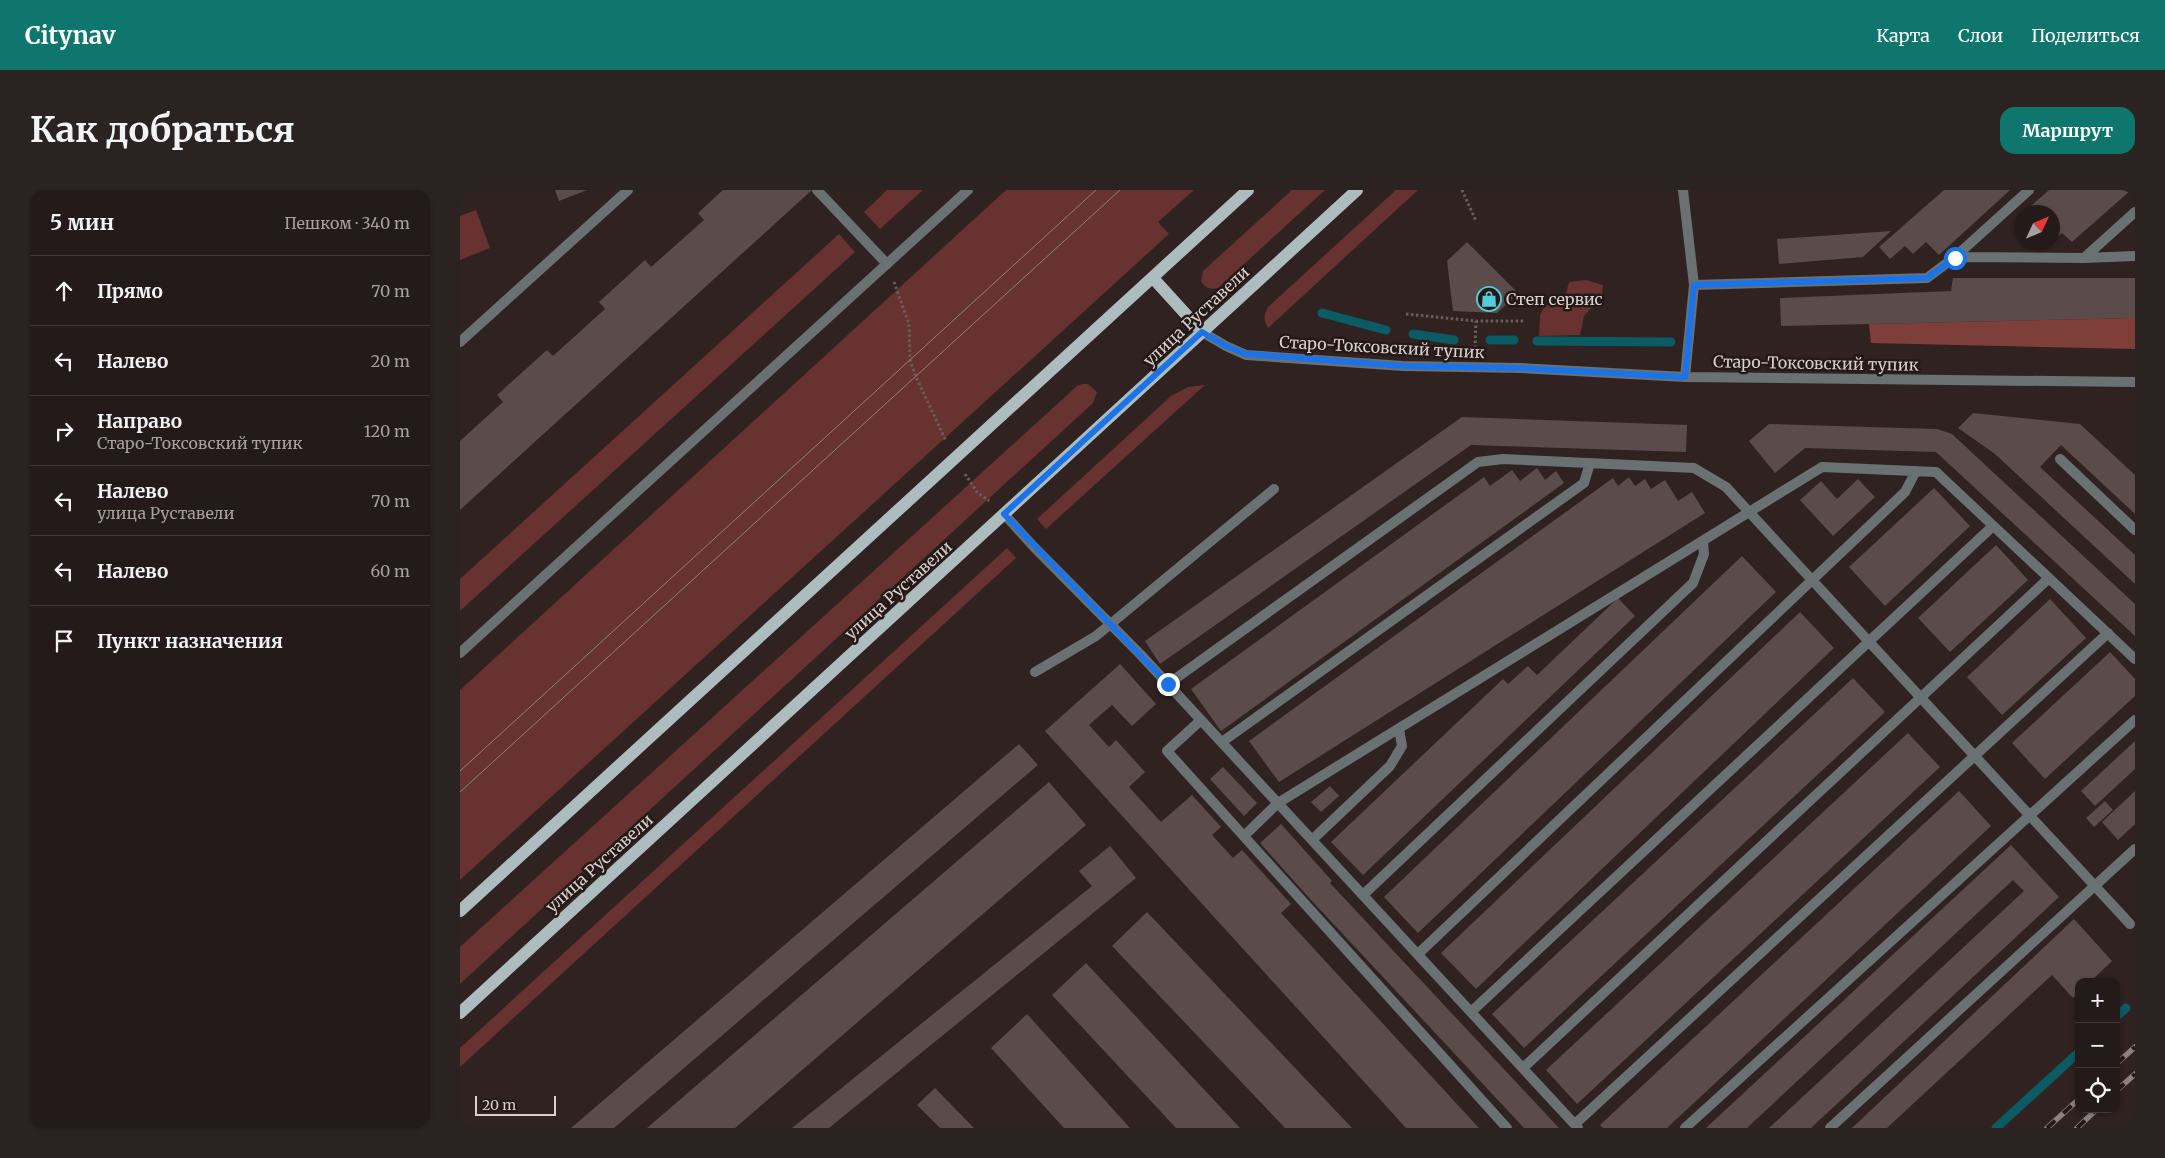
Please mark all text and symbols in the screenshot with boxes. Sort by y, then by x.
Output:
text: Citynav [25,20,116,51]
text: Карта [1876,24,1930,47]
text: Слои [1958,24,2003,47]
text: Поделиться [2031,24,2140,47]
button: Маршрут [2000,107,2135,154]
text: Как добраться [30,108,295,152]
north arrow [2015,205,2060,250]
text: 5 мин [50,209,114,236]
text: Пешком · 340 m [284,213,410,233]
route start [1944,247,1967,270]
street label: улица Руставели [1139,262,1253,370]
icon: ahead [50,277,78,305]
text: Прямо [97,279,163,303]
text: 70 m [371,281,410,301]
shop icon: Степ сервис [1476,286,1502,312]
place label: Степ сервис [1506,289,1603,309]
street label: Старо-Токсовский тупик [1279,332,1485,362]
icon: left [50,347,78,375]
text: Налево [97,349,168,373]
text: 20 m [371,351,410,371]
street label: Старо-Токсовский тупик [1713,351,1919,375]
text: Направо [97,409,182,433]
icon: right [50,417,78,445]
text: 120 m [364,421,410,441]
text: Старо-Токсовский тупик [97,433,303,453]
text: Налево [97,479,168,503]
icon: left [50,487,78,515]
text: 70 m [371,491,410,511]
text: улица Руставели [97,503,235,523]
street label: улица Руставели [840,537,956,643]
icon: left [50,557,78,585]
text: Налево [97,559,168,583]
text: 60 m [370,561,410,581]
icon: arrive [50,627,78,655]
text: Пункт назначения [97,629,283,653]
route end [1157,673,1180,696]
street label: улица Руставели [541,810,657,916]
map controls [2075,978,2120,1113]
button: + [2075,978,2120,1023]
button: − [2075,1023,2120,1068]
button: locate [2075,1068,2120,1113]
scale bar [475,1093,556,1116]
text: 20 m [482,1096,516,1114]

